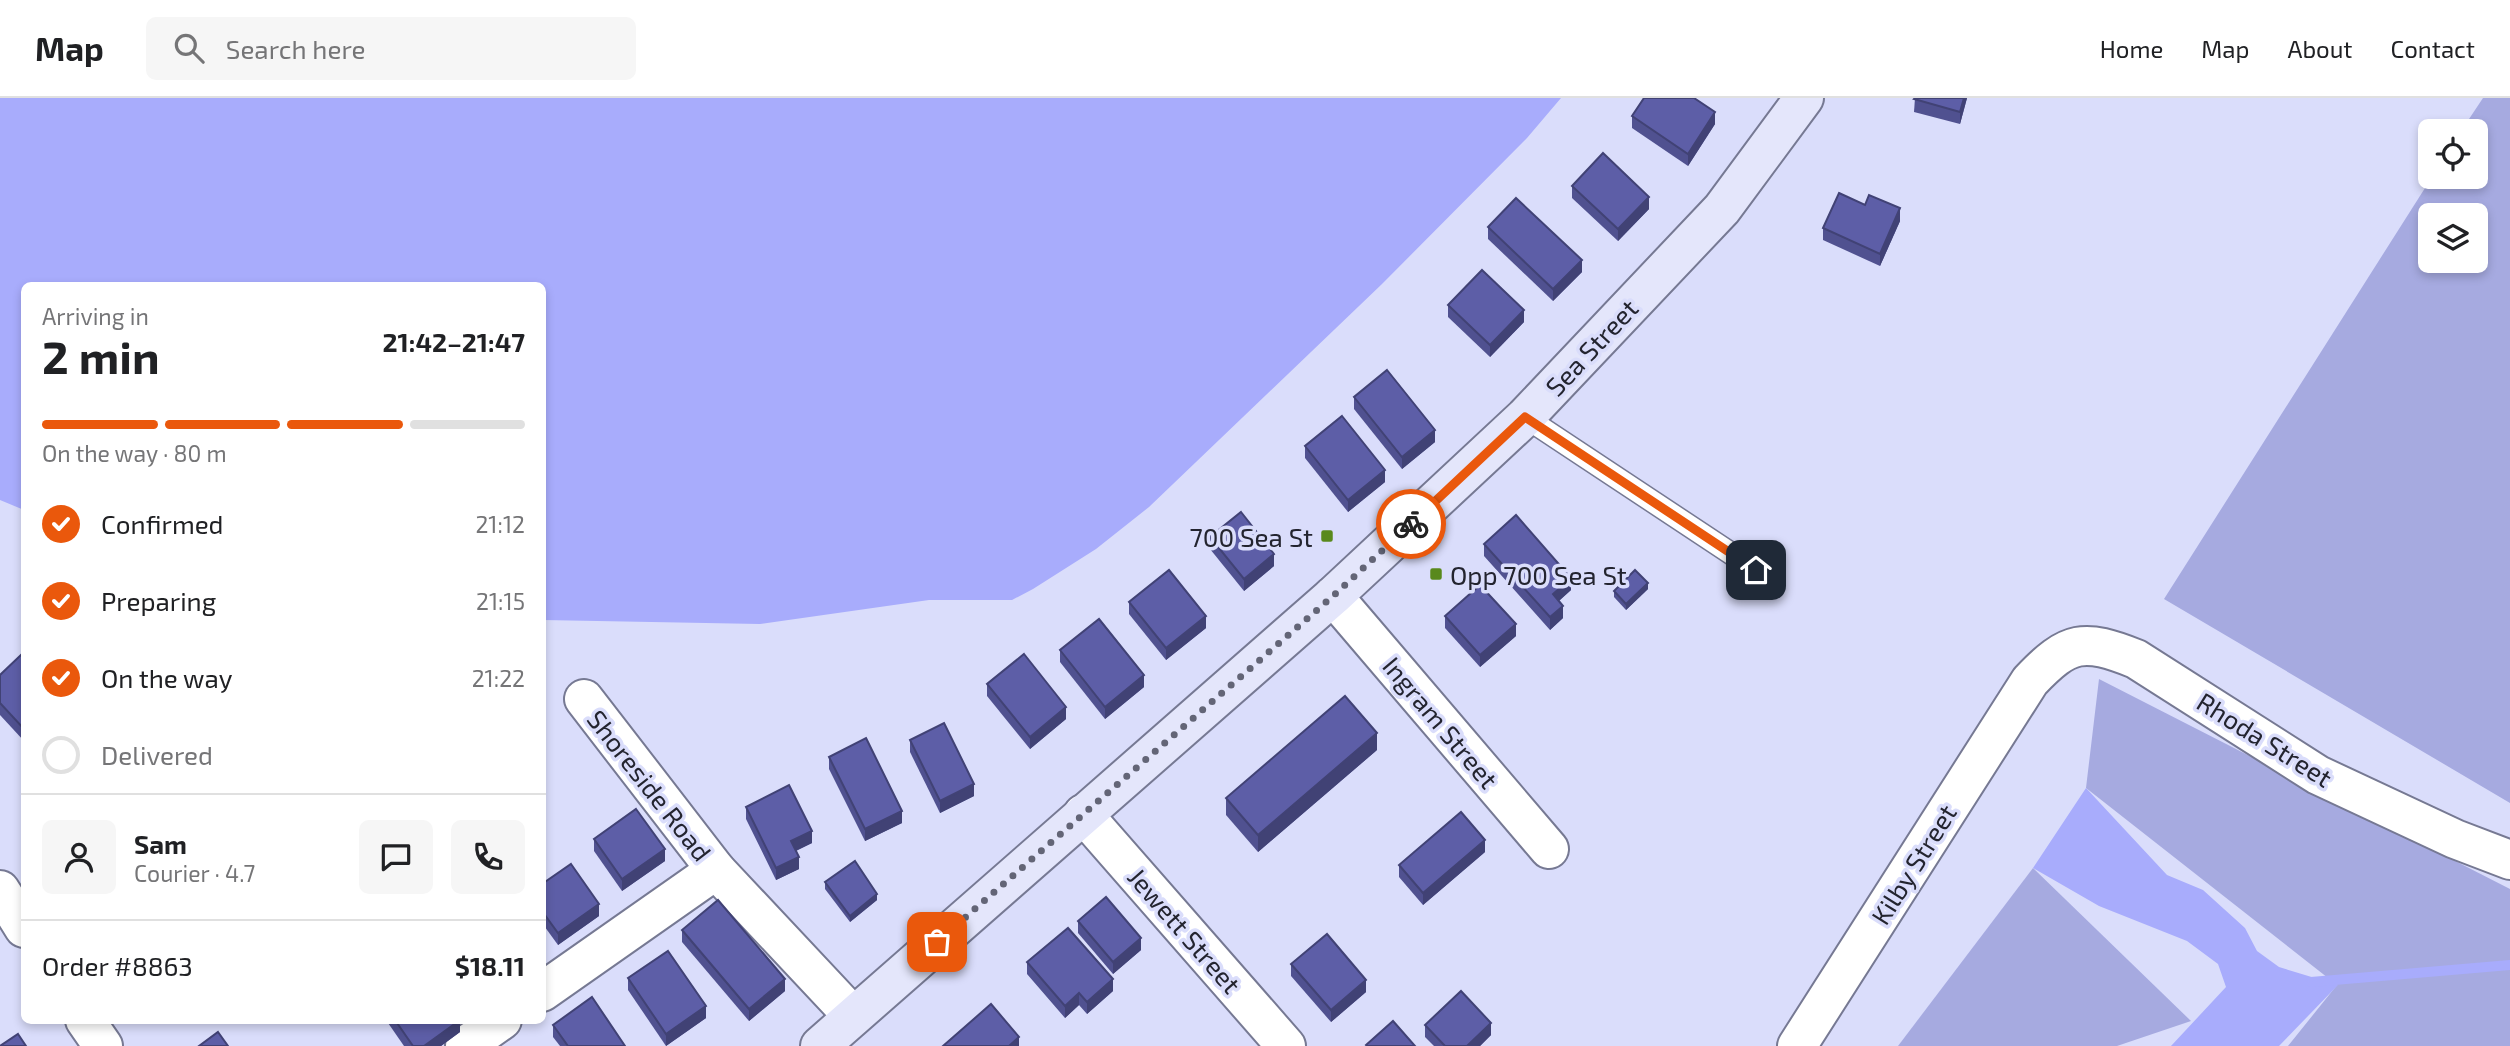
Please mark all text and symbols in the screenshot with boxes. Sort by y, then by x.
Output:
search box [146,17,636,80]
text: Map [35,28,104,68]
icon: search [170,29,208,67]
text: Search here [226,33,365,64]
text: Home [2100,34,2163,63]
text: Map [2201,34,2249,63]
text: About [2287,34,2353,63]
text: Contact [2391,34,2475,63]
map controls [2418,119,2488,273]
button: locate [2418,119,2488,189]
button: layers [2418,203,2488,273]
street label: Sea Street [1538,292,1644,402]
text: Arriving in [42,302,149,330]
text: 21:42–21:47 [382,326,525,357]
text: 2 min [42,328,160,383]
text: On the way · 80 m [42,439,227,467]
courier [1376,489,1446,559]
icon: check [42,505,80,543]
icon: bike [1392,505,1430,543]
text: Confirmed [101,508,224,539]
text: 21:12 [475,510,525,538]
place label: 700 Sea St [1190,521,1313,552]
marker: 700 Sea St [1319,528,1335,544]
pin [1726,540,1786,600]
icon: home [1737,551,1775,589]
place label: Opp 700 Sea St [1450,559,1627,590]
marker: Opp 700 Sea St [1428,566,1444,582]
icon: check [42,582,80,620]
text: Preparing [101,585,216,616]
text: 21:15 [476,587,525,615]
street label: Ingram Street [1377,650,1505,794]
icon: check [42,659,80,697]
text: On the way [101,662,232,693]
text: 21:22 [472,664,525,692]
street label: Rhoda Street [2192,685,2338,793]
street label: Shoreside Road [582,703,718,867]
text: Delivered [101,739,213,770]
street label: Kilby Street [1864,798,1962,930]
button: person [42,820,116,894]
button: chat [359,820,433,894]
button: phone [451,820,525,894]
text: Sam [134,828,187,859]
text: Courier · 4.7 [134,859,255,887]
street label: Jewett Street [1122,861,1248,999]
pin [907,912,967,972]
icon: bag [918,923,956,961]
text: Order #8863 [42,950,193,981]
text: $18.11 [455,950,525,981]

